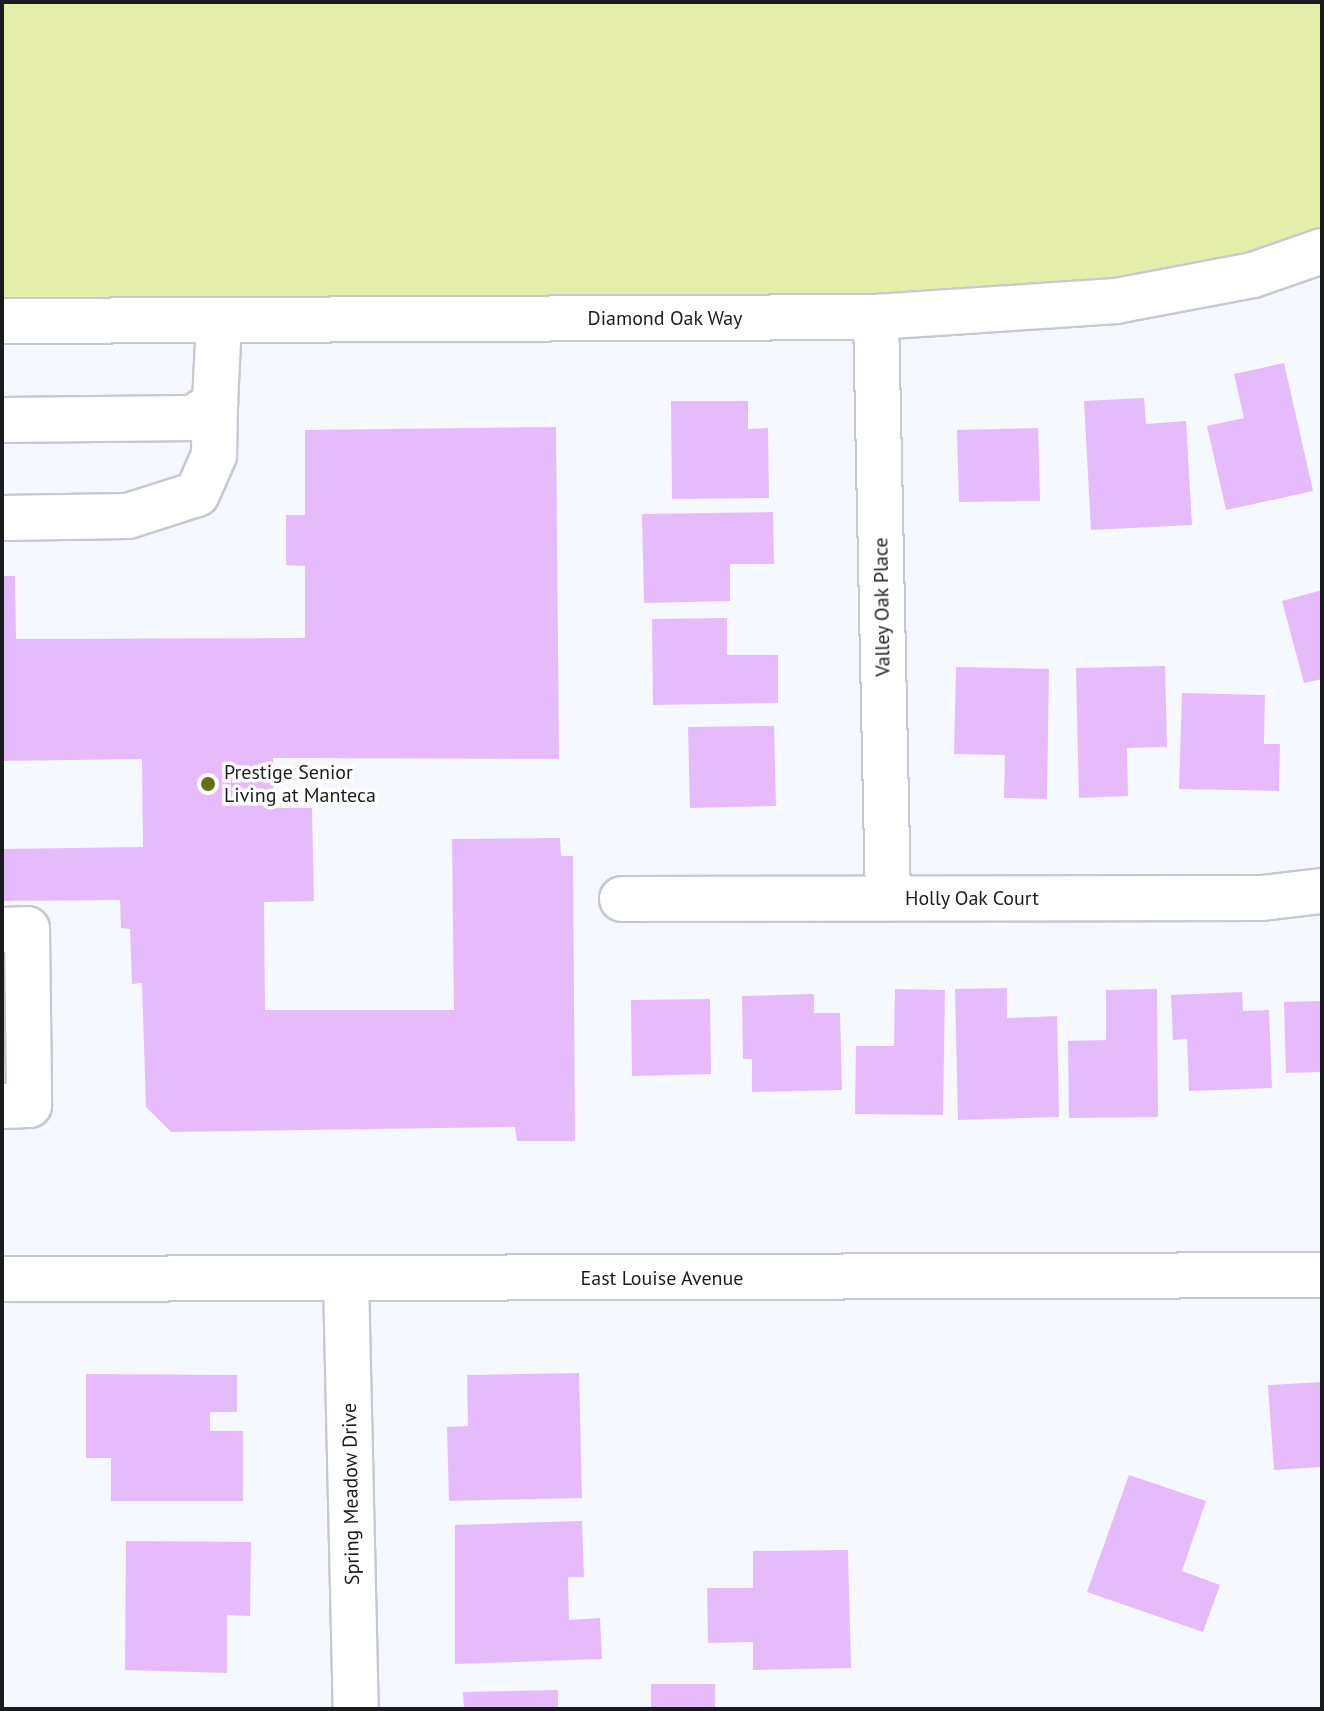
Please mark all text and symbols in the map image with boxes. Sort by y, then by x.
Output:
street label: Diamond Oak Way [587,306,743,330]
street label: Valley Oak Place [869,537,895,677]
place label: Prestige Senior Living at Manteca [224,760,376,807]
marker: Prestige Senior Living at Manteca [199,775,217,793]
street label: Holly Oak Court [904,886,1040,910]
street label: East Louise Avenue [580,1266,744,1290]
street label: Spring Meadow Drive [337,1402,365,1586]

